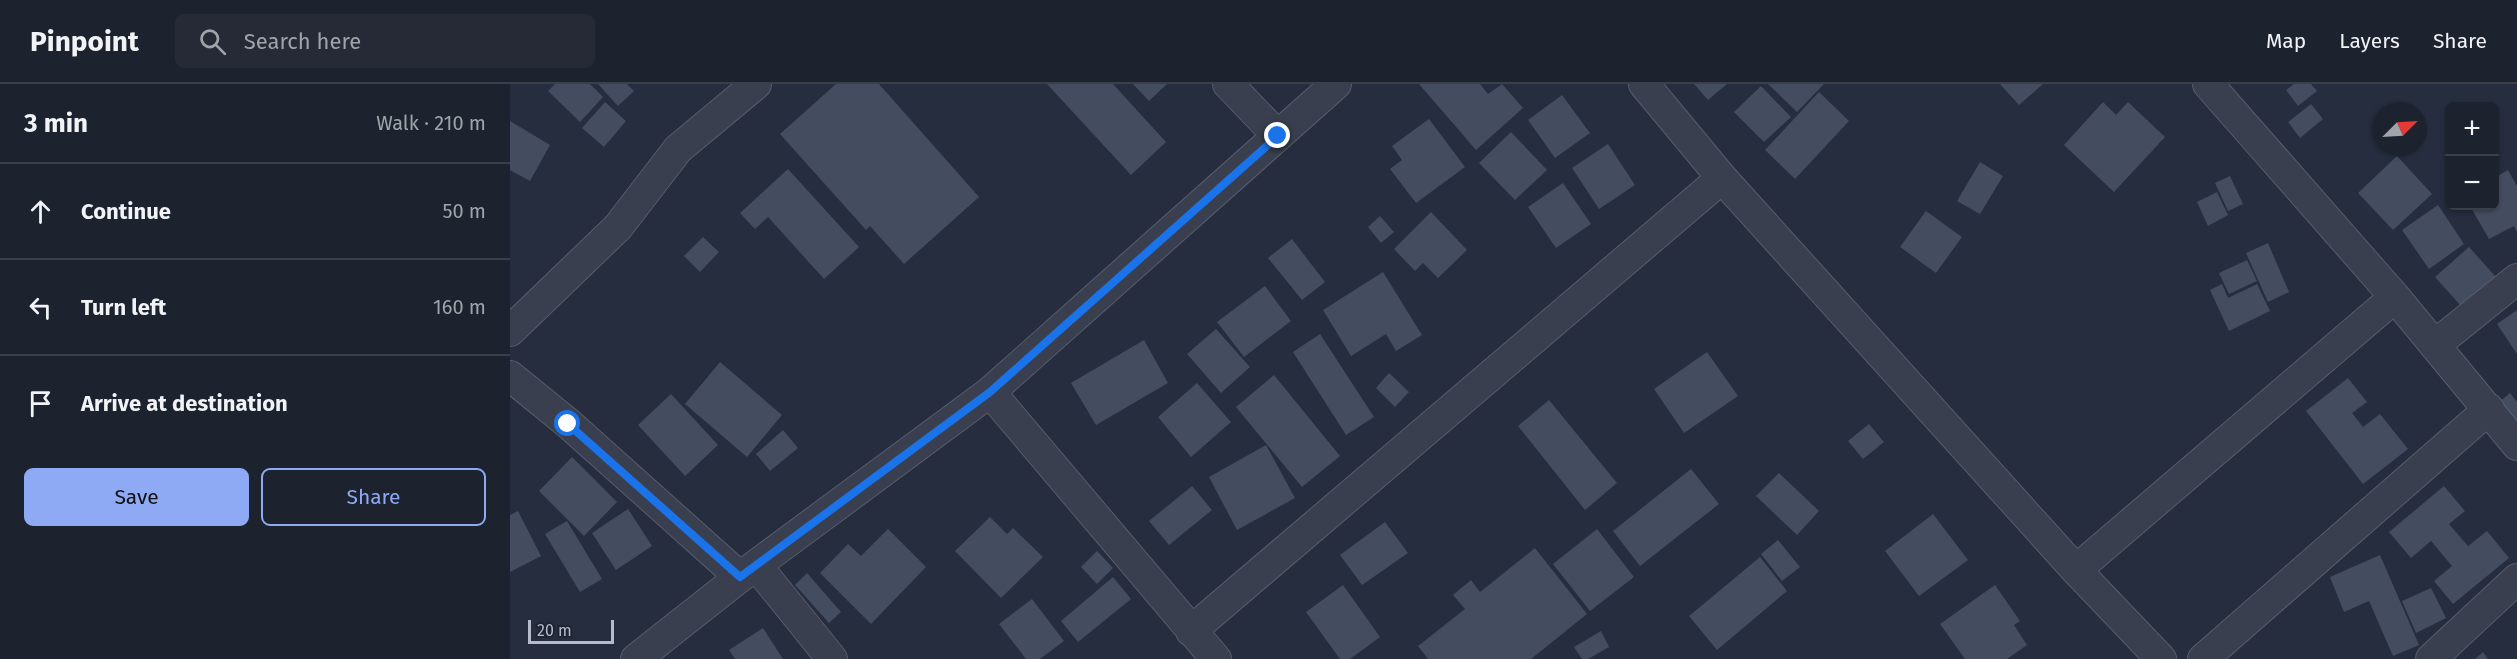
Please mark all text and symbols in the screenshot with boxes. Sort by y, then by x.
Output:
search box [175,14,595,68]
text: Pinpoint [30,25,139,58]
icon: search [196,25,229,58]
text: Search here [244,28,361,55]
text: Map [2266,28,2306,54]
text: Layers [2339,28,2400,54]
text: Share [2433,28,2487,54]
north arrow [2373,102,2427,156]
map controls [2445,102,2499,210]
button: + [2445,102,2499,156]
text: 3 min [24,108,88,139]
text: Walk · 210 m [376,111,486,135]
route end [1264,122,1290,148]
button: − [2445,156,2499,210]
icon: ahead [24,195,57,228]
text: Continue [81,198,171,225]
text: 50 m [442,199,486,223]
icon: left [24,291,57,324]
text: Turn left [81,294,166,321]
text: 160 m [433,295,486,319]
icon: arrive [24,387,57,420]
text: Arrive at destination [81,390,288,417]
route start [554,410,580,436]
button: Save [24,468,249,526]
button: Share [261,468,486,526]
scale bar [528,617,614,644]
text: 20 m [537,621,572,640]

